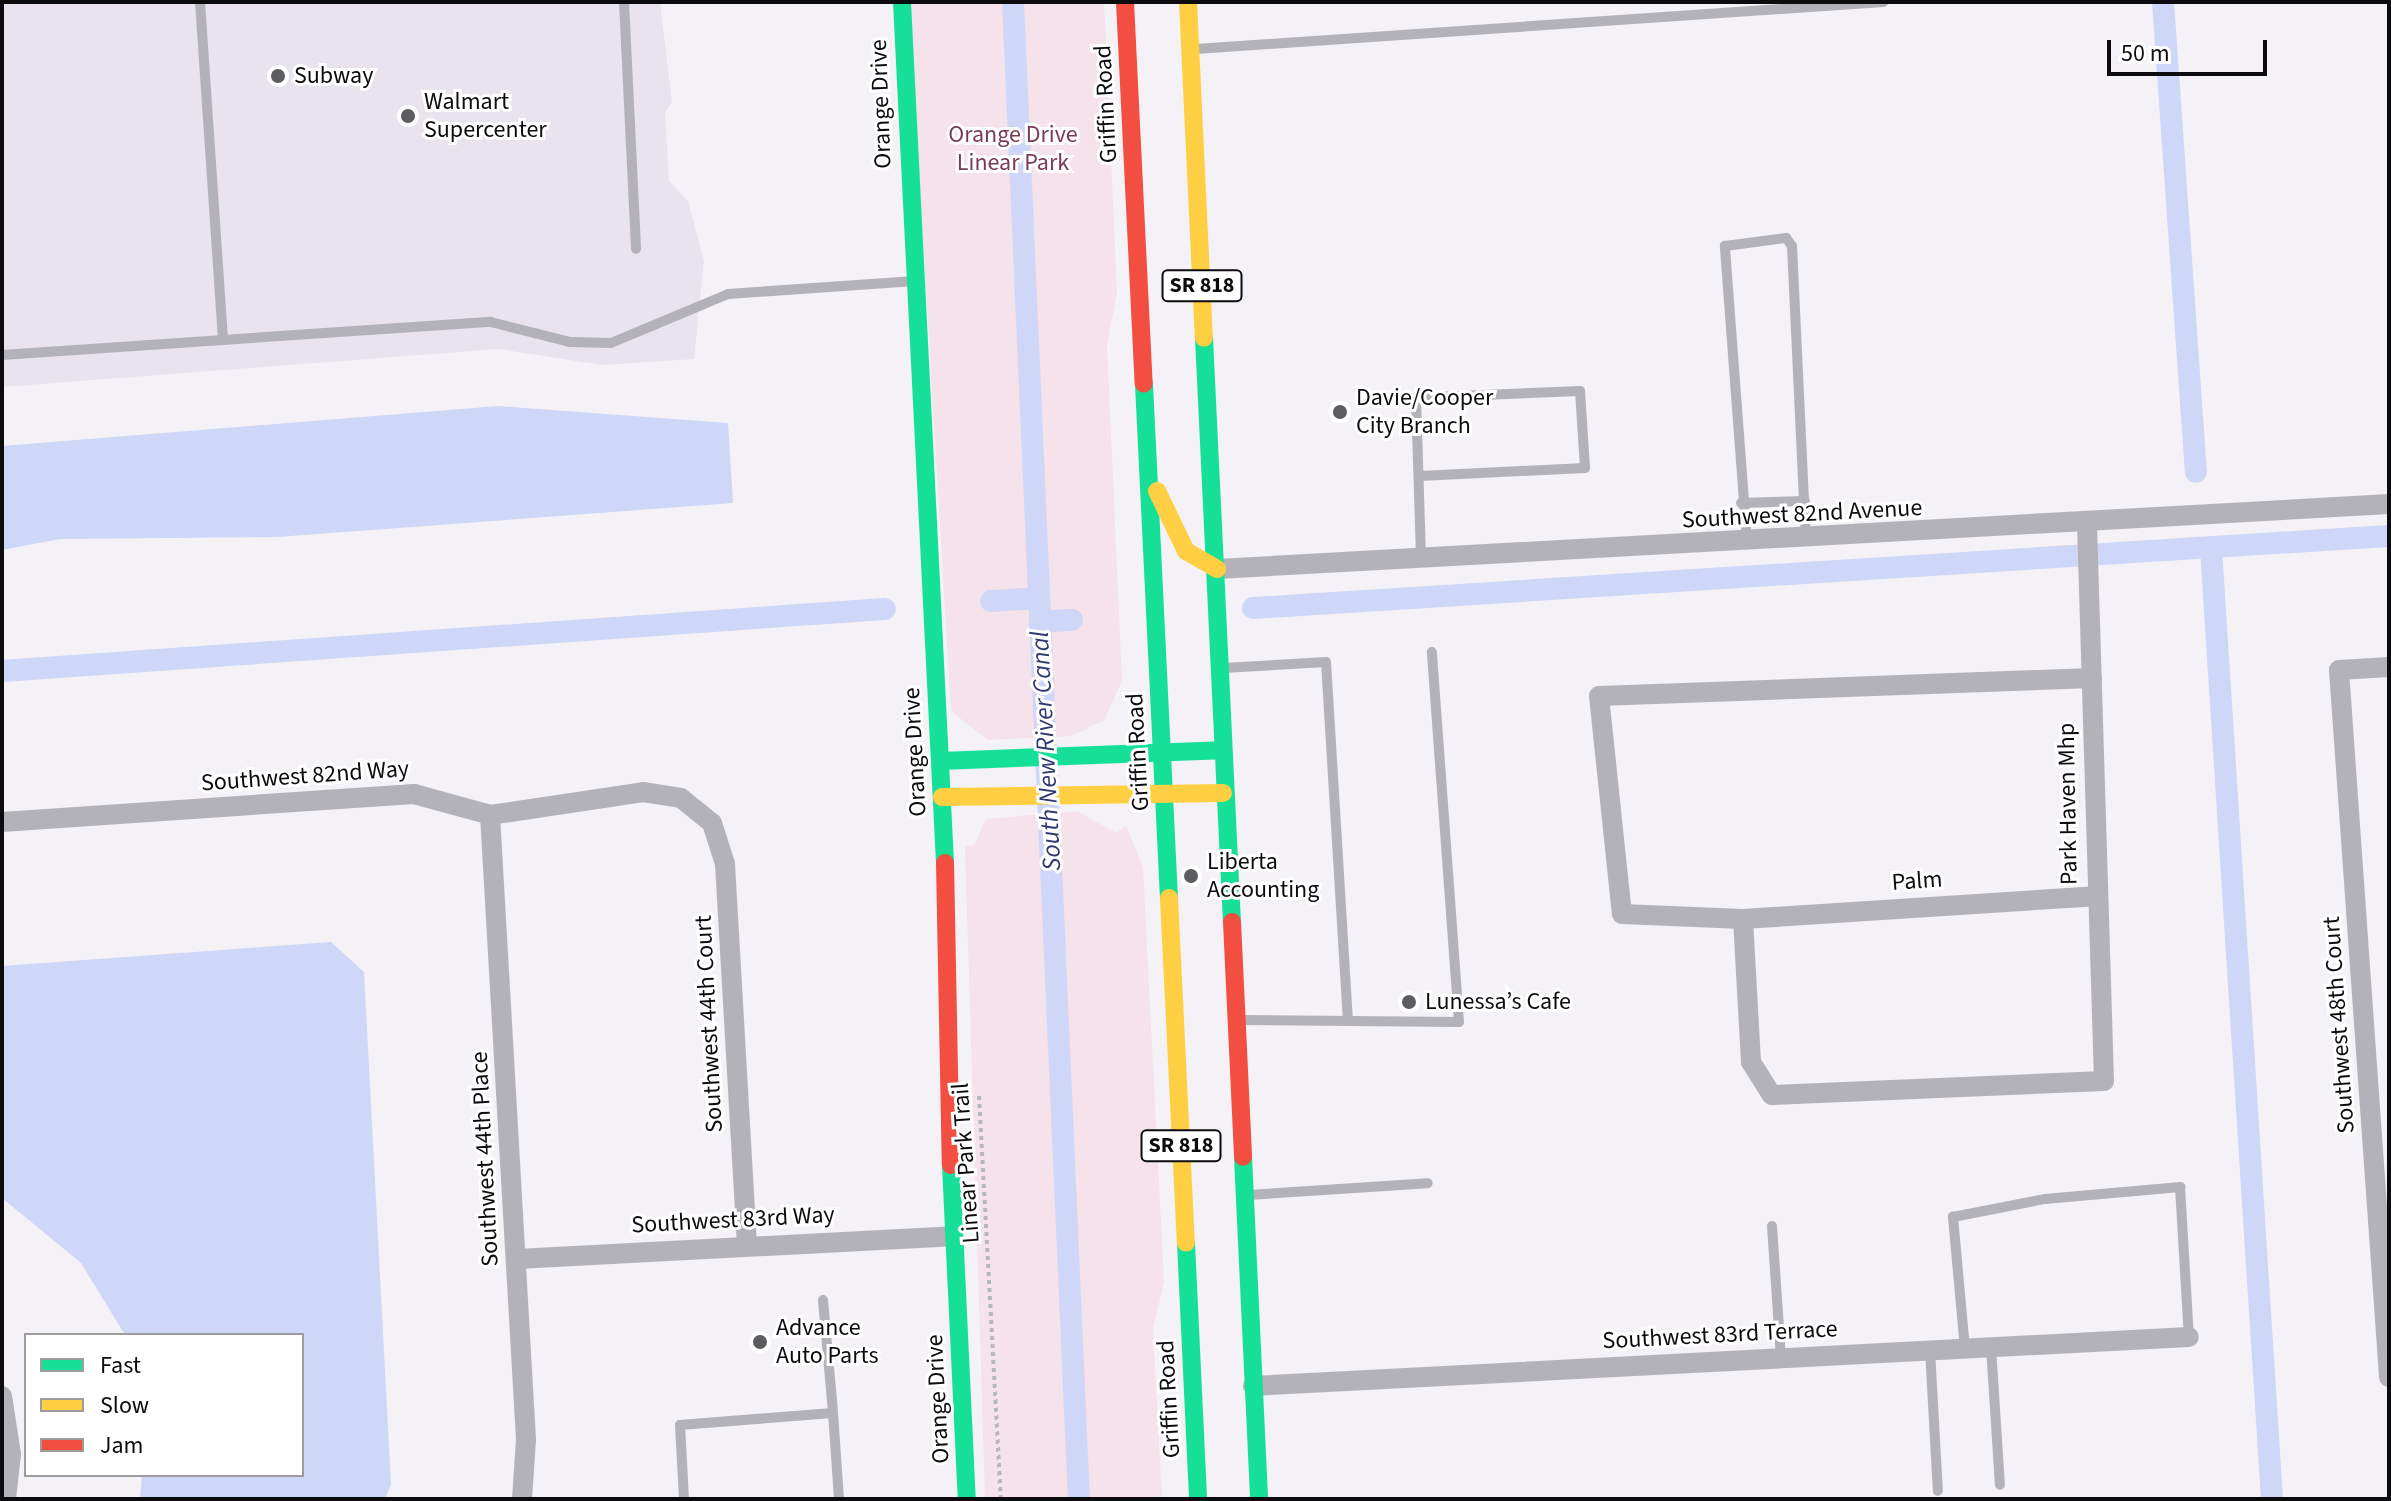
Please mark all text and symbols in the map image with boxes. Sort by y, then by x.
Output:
scale bar [2111,24,2271,74]
text: 50 m [2121,36,2170,71]
street label: Orange Drive [864,39,898,169]
street label: Griffin Road [1089,44,1123,164]
place label: Subway [294,62,373,90]
marker: Subway [269,67,287,85]
place label: Walmart Supercenter [424,88,547,144]
marker: Walmart Supercenter [399,107,417,125]
park label: Orange Drive Linear Park [948,121,1078,177]
road number: SR 818 [1160,268,1244,304]
place label: Davie/Cooper City Branch [1356,384,1493,440]
marker: Davie/Cooper City Branch [1331,403,1349,421]
street label: Southwest 82nd Avenue [1681,493,1923,535]
water label: South New River Canal [1024,630,1068,872]
street label: Orange Drive [897,687,933,817]
street label: Griffin Road [1121,692,1155,812]
street label: Park Haven Mhp [2052,723,2084,885]
street label: Southwest 82nd Way [200,754,410,798]
place label: Liberta Accounting [1207,848,1319,904]
street label: Palm [1891,865,1943,897]
marker: Liberta Accounting [1182,867,1200,885]
street label: Southwest 44th Court [689,915,729,1133]
street label: Southwest 48th Court [2317,915,2361,1135]
place label: Lunessa’s Cafe [1425,988,1571,1016]
marker: Lunessa’s Cafe [1400,993,1418,1011]
street label: Southwest 44th Place [465,1051,505,1267]
street label: Linear Park Trail [946,1082,986,1244]
road number: SR 818 [1139,1128,1223,1164]
street label: Southwest 83rd Way [631,1200,835,1240]
place label: Advance Auto Parts [776,1314,878,1370]
street label: Southwest 83rd Terrace [1602,1314,1838,1356]
legend [24,1333,304,1477]
marker: Advance Auto Parts [751,1333,769,1351]
street label: Orange Drive [920,1334,956,1464]
street label: Griffin Road [1152,1339,1186,1459]
text: Fast [100,1348,141,1383]
text: Slow [100,1388,149,1423]
text: Jam [100,1428,144,1463]

